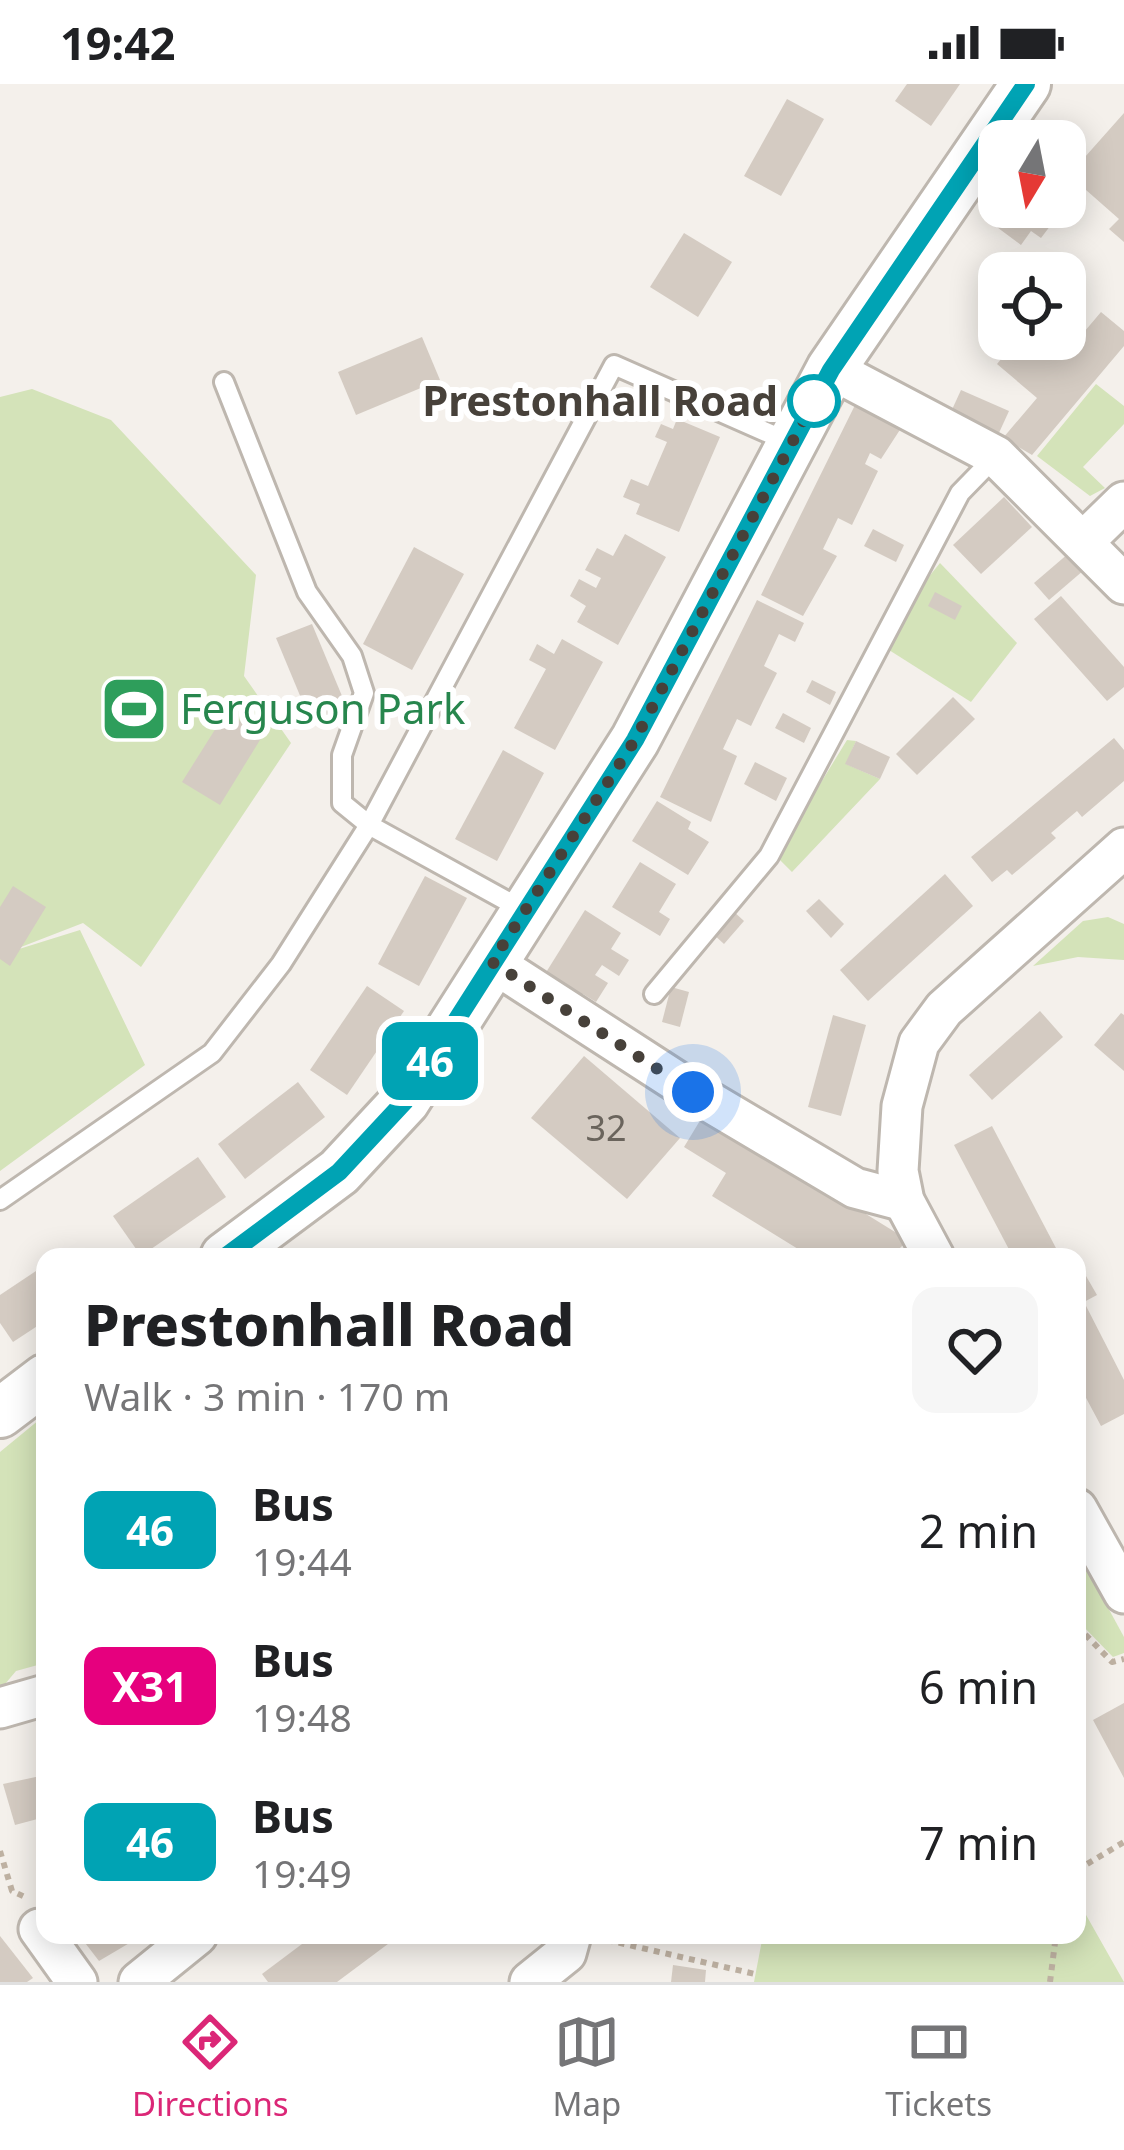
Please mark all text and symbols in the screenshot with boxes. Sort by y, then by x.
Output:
text: 19:42 [60,12,176,73]
north arrow [978,120,1086,228]
map controls [978,120,1086,360]
button: locate [978,252,1086,360]
place label: Prestonhall Road [422,371,778,428]
marker: Prestonhall Road [789,376,839,426]
sports icon: Ferguson Park [99,674,169,744]
place label: Ferguson Park [180,679,466,736]
line badge: 46 [376,1022,484,1100]
text: 46 [406,1032,454,1089]
your location [663,1062,723,1122]
house number: 32 [585,1103,627,1152]
text: Prestonhall Road [84,1285,574,1363]
button: heart [912,1287,1038,1413]
text: Walk · 3 min · 170 m [84,1369,450,1422]
text: Bus [252,1473,334,1534]
text: 2 min [919,1500,1038,1561]
text: 46 [126,1501,174,1558]
text: 19:44 [252,1534,352,1587]
text: Bus [252,1629,334,1690]
text: 6 min [919,1656,1038,1717]
text: X31 [112,1657,188,1714]
text: 19:48 [252,1690,352,1743]
text: Bus [252,1785,334,1846]
text: 7 min [919,1812,1038,1873]
text: 46 [126,1813,174,1870]
text: 19:49 [252,1846,352,1899]
tab: Directions [132,2009,289,2126]
tab: Map [553,2009,621,2126]
tab: Tickets [885,2009,992,2126]

